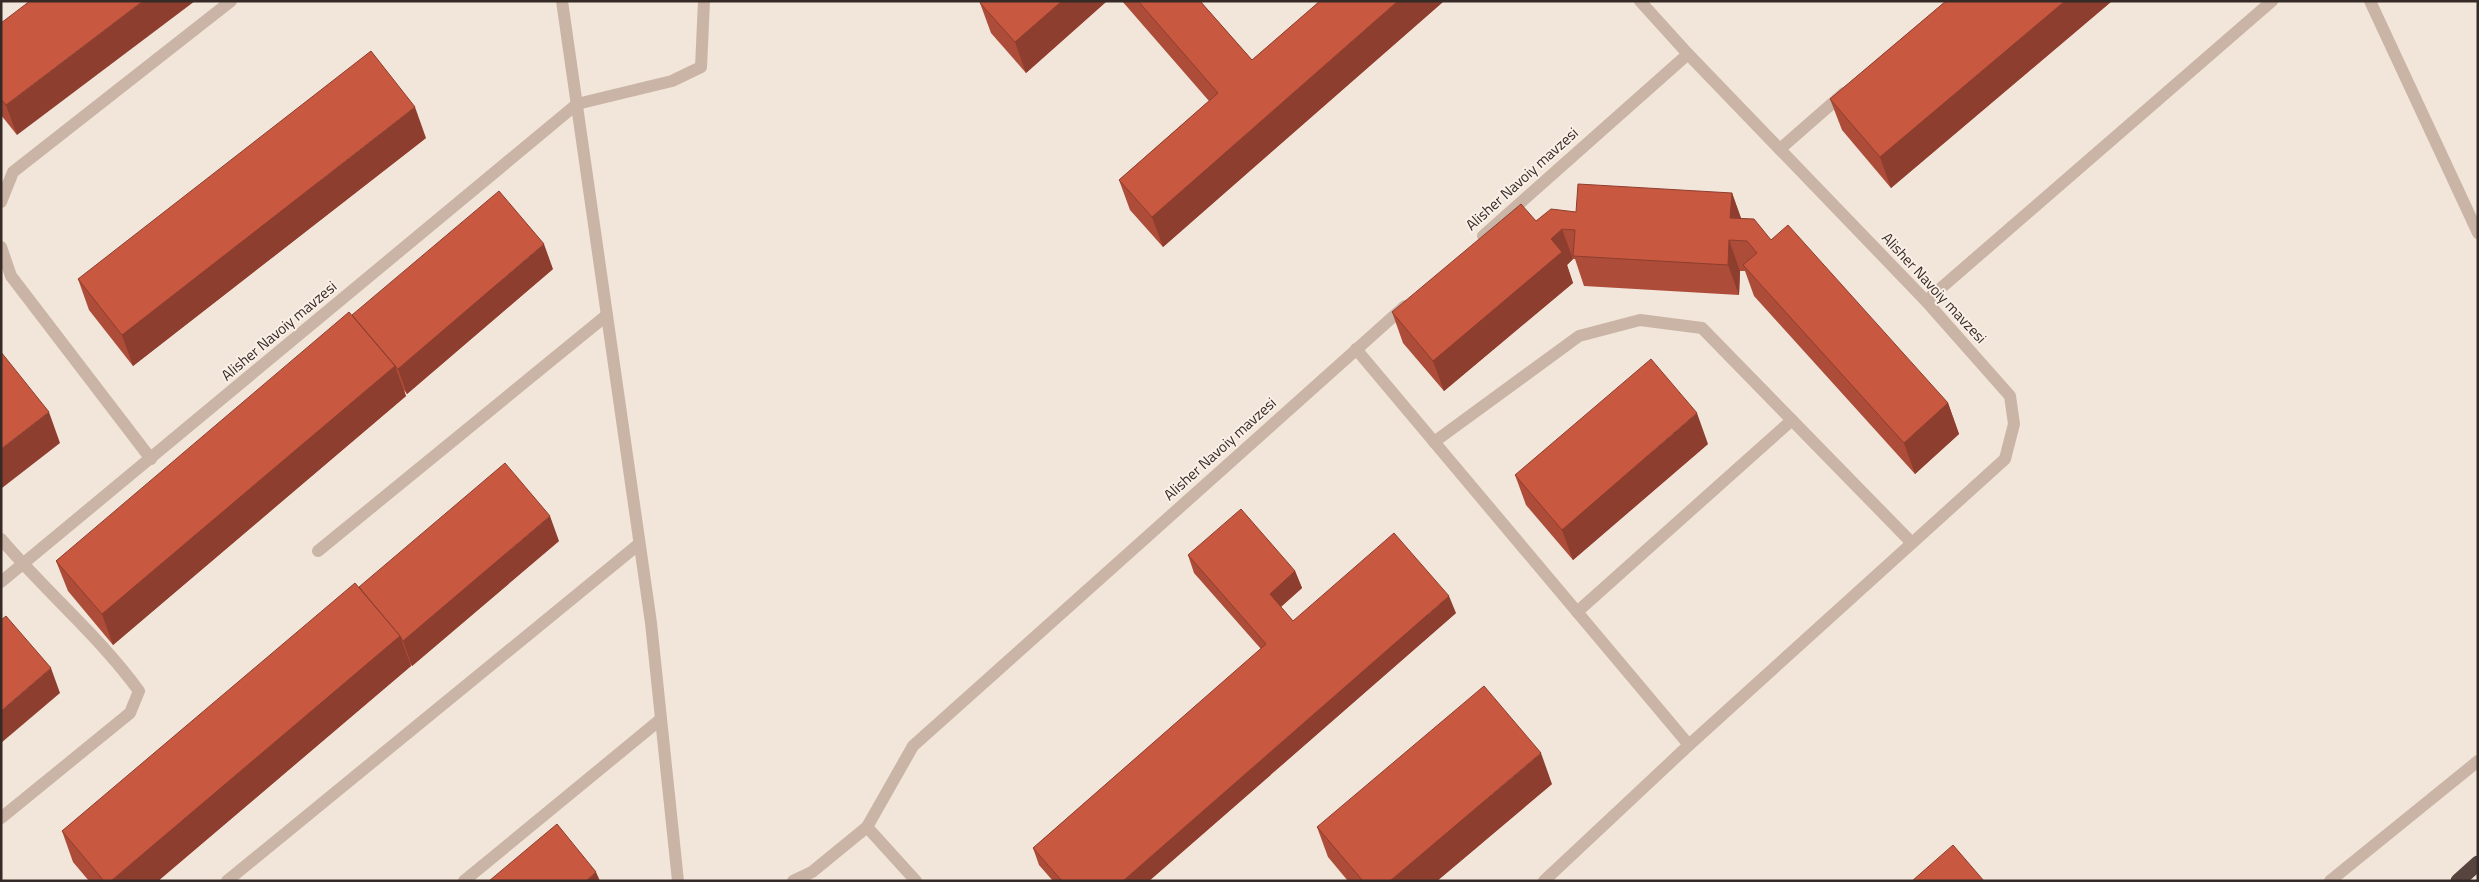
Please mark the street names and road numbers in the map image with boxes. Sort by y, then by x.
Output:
street label: Alisher Navoiy mavzesi [1460,122,1583,236]
street label: Alisher Navoiy mavzesi [1877,227,1992,349]
street label: Alisher Navoiy mavzesi [216,275,342,386]
street label: Alisher Navoiy mavzesi [1158,392,1281,506]

